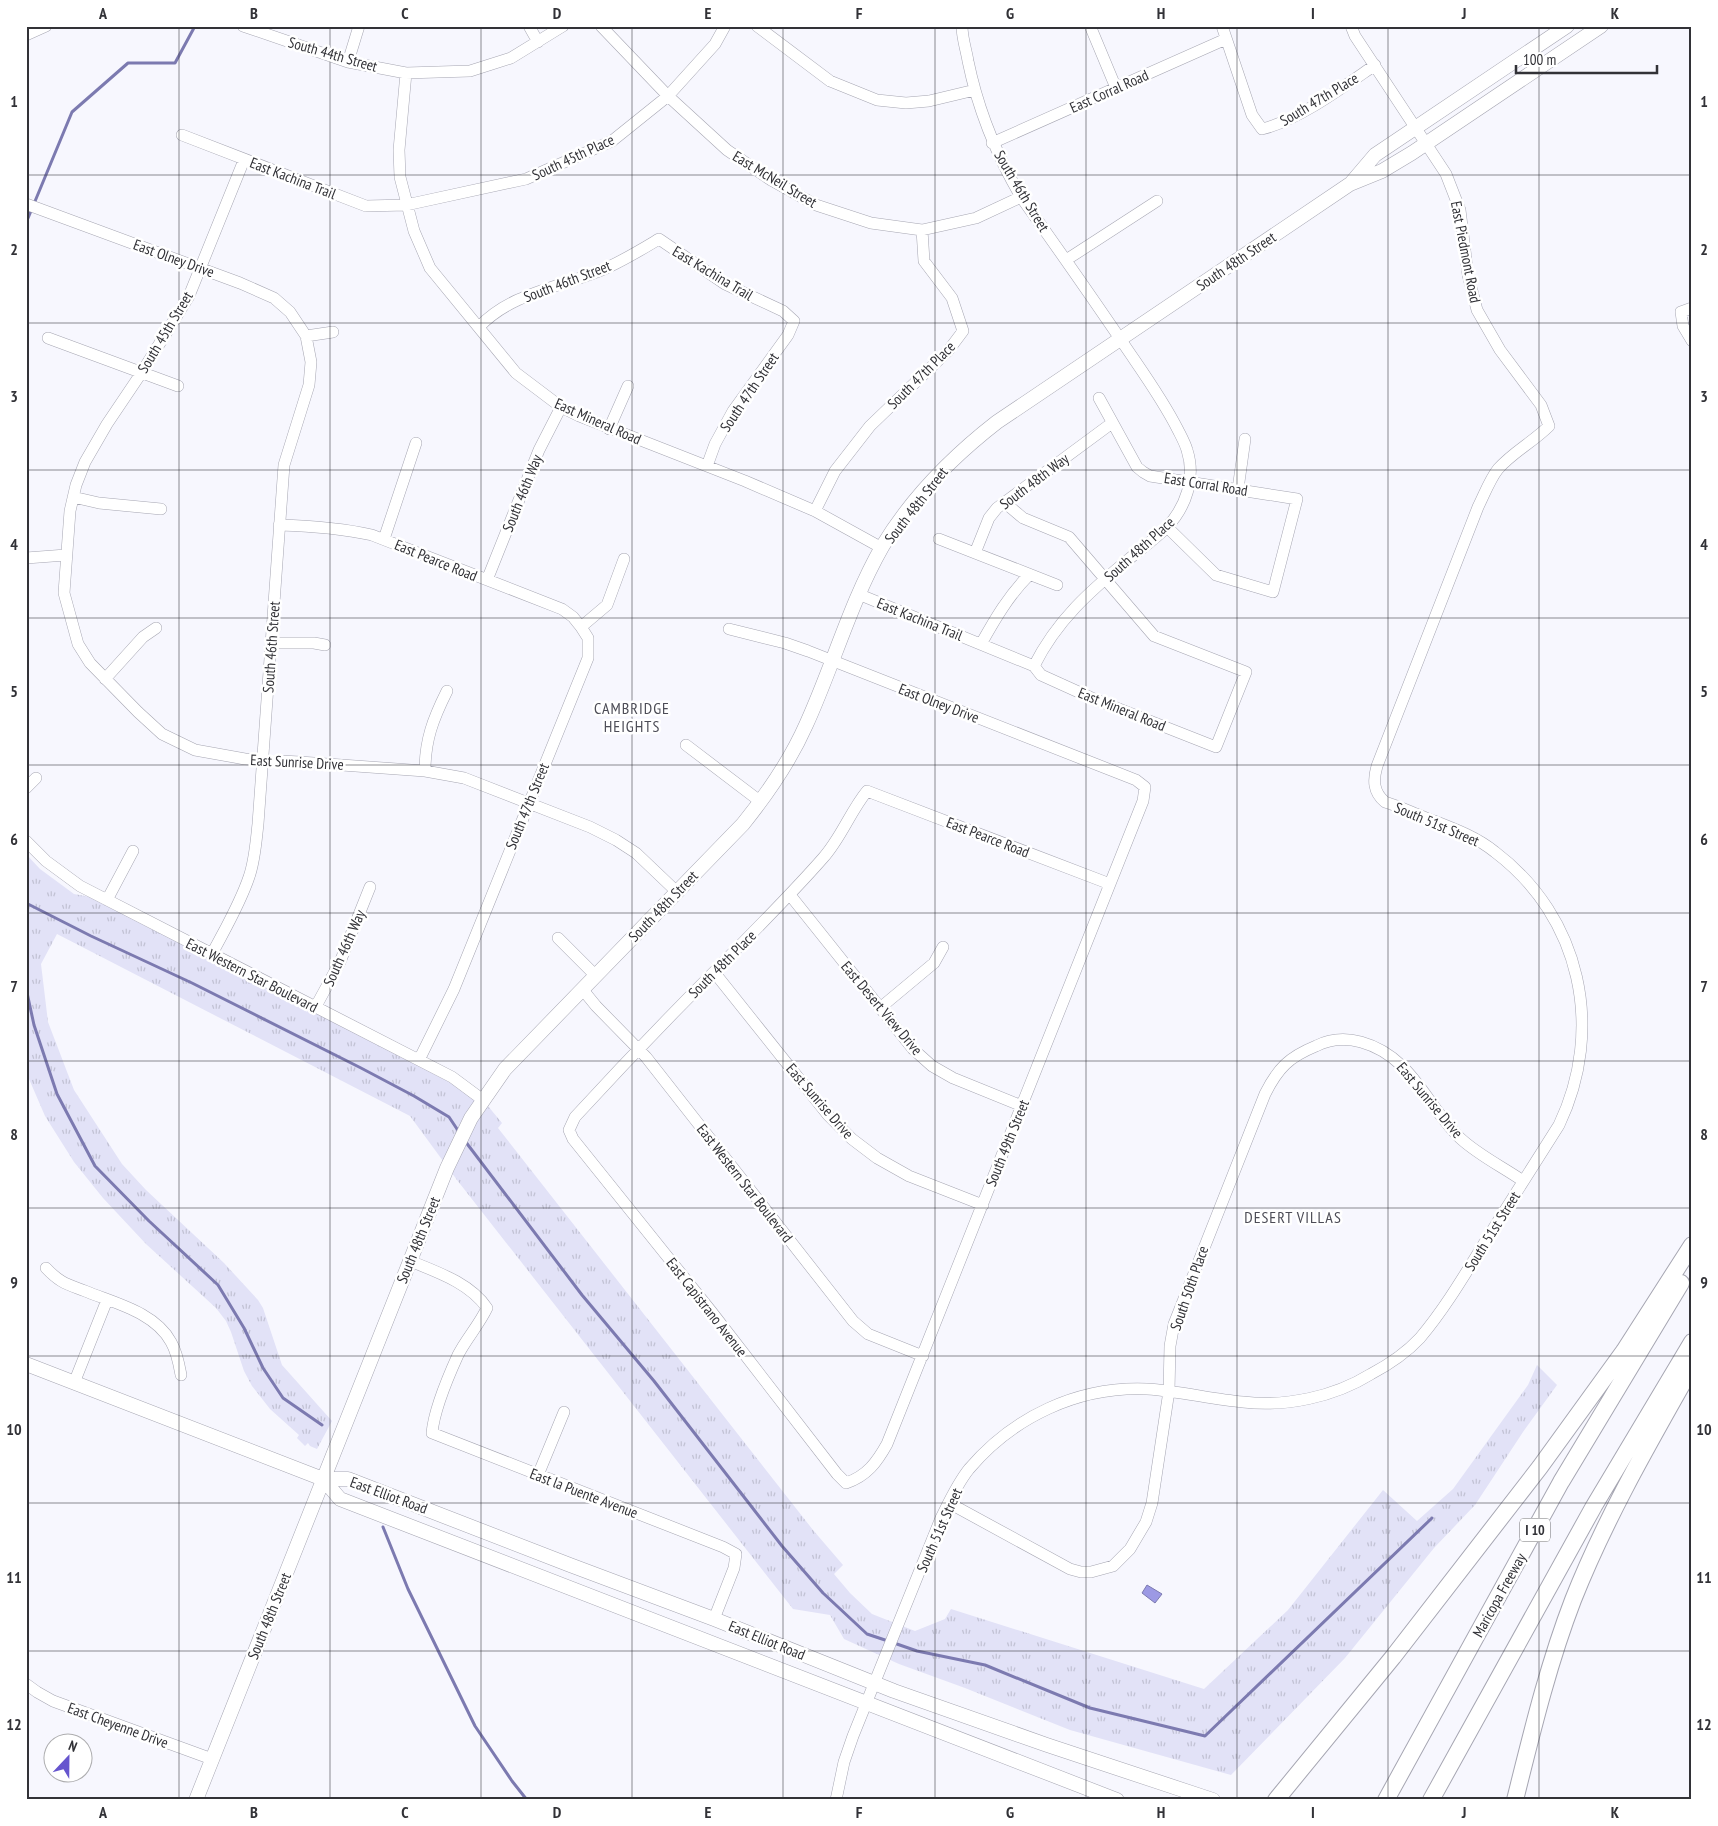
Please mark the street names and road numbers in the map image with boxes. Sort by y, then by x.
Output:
street label: South 44th Street [286,32,380,76]
street label: East Corral Road [1067,65,1151,117]
street label: South 47th Place [1276,68,1362,130]
street label: South 45th Place [529,130,617,184]
street label: East McNeil Street [729,146,821,212]
street label: South 46th Street [990,147,1054,235]
street label: East Kachina Trail [247,153,339,203]
street label: East Piedmont Road [1447,200,1485,304]
street label: South 48th Street [1193,227,1279,295]
street label: East Olney Drive [131,235,217,281]
street label: East Kachina Trail [669,241,757,305]
street label: South 46th Street [521,256,613,306]
street label: South 45th Street [133,288,197,376]
street label: South 47th Place [883,337,959,413]
street label: South 47th Street [715,349,783,435]
street label: East Mineral Road [552,393,644,449]
street label: South 48th Way [996,449,1073,513]
street label: South 46th Way [498,451,546,534]
street label: South 48th Street [880,463,952,547]
street label: East Corral Road [1163,468,1249,500]
street label: South 48th Place [1100,512,1178,586]
street label: East Pearce Road [392,535,480,585]
street label: East Kachina Trail [874,593,966,645]
street label: South 46th Street [258,601,284,693]
street label: East Olney Drive [896,679,982,727]
street label: East Mineral Road [1075,683,1169,735]
street label: East Sunrise Drive [250,750,344,774]
street label: South 47th Street [501,760,553,852]
street label: South 51st Street [1392,798,1482,850]
street label: East Pearce Road [944,812,1032,862]
street label: South 48th Street [624,866,702,946]
street label: South 46th Way [319,906,369,989]
street label: South 48th Place [684,926,760,1002]
street label: East Western Star Boulevard [183,934,321,1016]
street label: East Desert View Drive [837,957,927,1059]
street label: East Sunrise Drive [1393,1058,1467,1142]
street label: East Sunrise Drive [782,1060,858,1142]
street label: South 49th Street [981,1097,1033,1189]
street label: East Western Star Boulevard [693,1120,797,1246]
street label: South 51st Street [1460,1188,1524,1274]
street label: South 48th Street [392,1194,444,1286]
street label: South 50th Place [1166,1243,1212,1333]
street label: East Capistrano Avenue [662,1254,752,1360]
street label: East la Puente Avenue [527,1464,641,1522]
street label: East Elliot Road [348,1472,430,1518]
street label: South 51st Street [912,1485,966,1575]
road number: I 10 [1520,1518,1550,1542]
street label: Maricopa Freeway [1468,1549,1530,1640]
street label: South 48th Street [243,1570,295,1662]
street label: East Elliot Road [726,1616,808,1664]
street label: East Cheyenne Drive [65,1698,171,1752]

